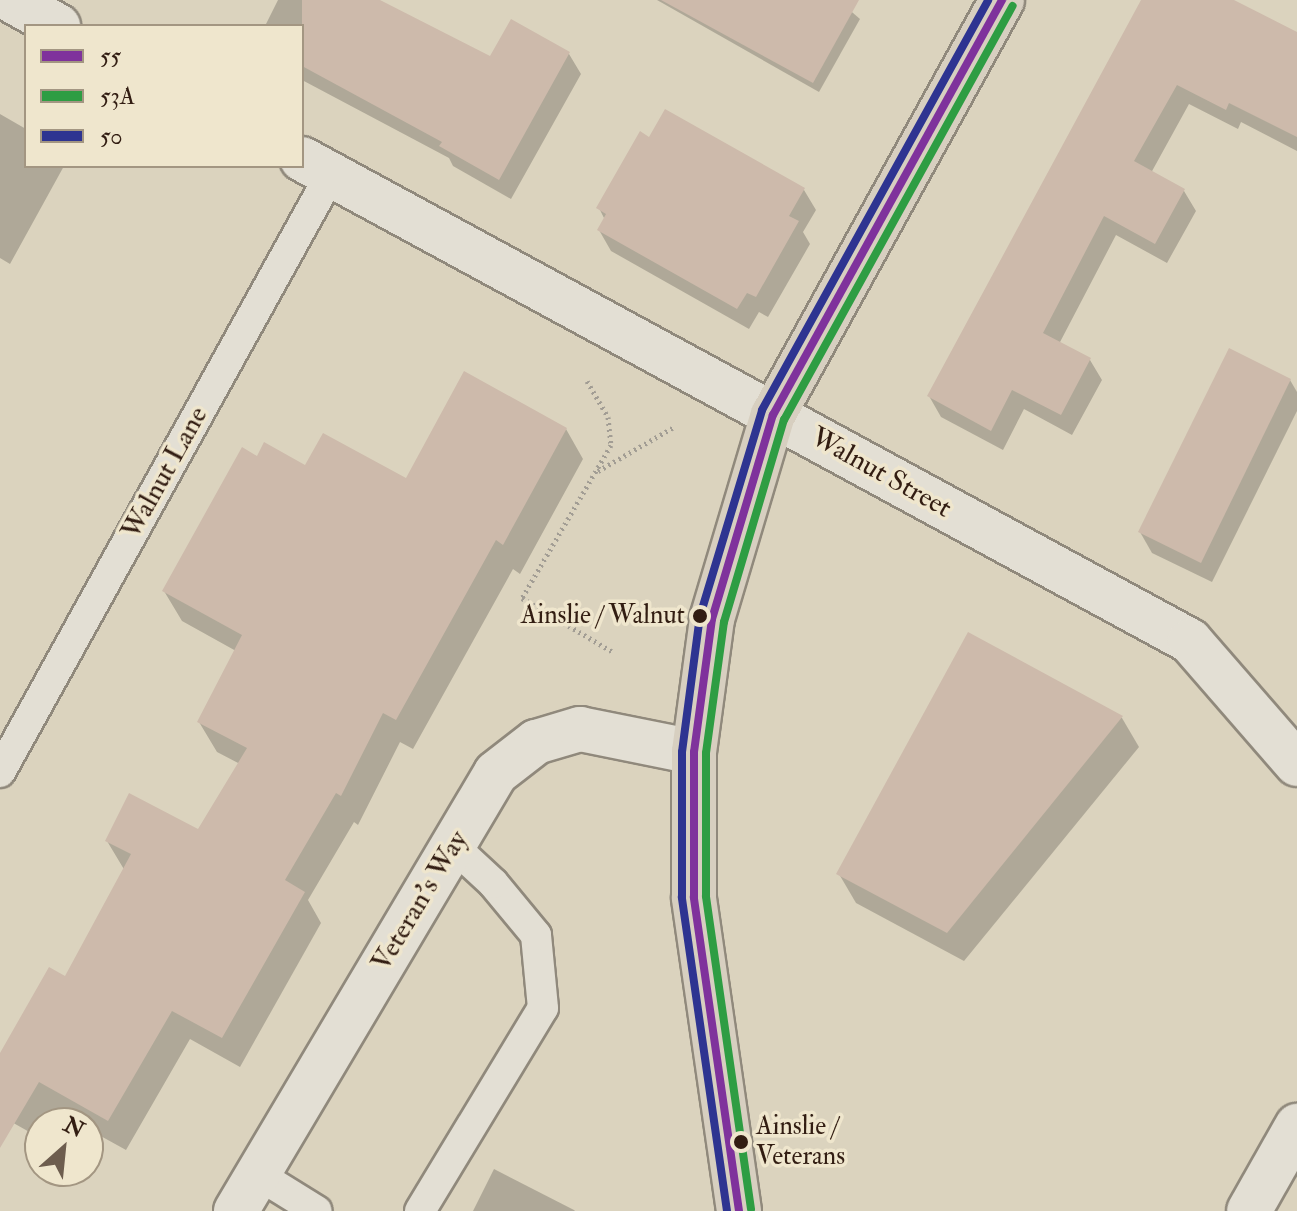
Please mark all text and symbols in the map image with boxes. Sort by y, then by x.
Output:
legend [24,24,304,168]
text: 55 [100,41,121,72]
text: 53A [100,81,135,112]
text: 50 [100,121,123,152]
street label: Walnut Lane [115,401,215,545]
street label: Walnut Street [805,421,957,525]
place label: Ainslie / Walnut [521,600,685,632]
marker: Ainslie / Walnut [692,608,708,624]
street label: Veteran's Way [365,825,475,977]
north arrow [24,1107,104,1187]
text: N [59,1110,89,1144]
place label: Ainslie / Veterans [756,1111,845,1172]
marker: Ainslie / Veterans [733,1134,749,1150]

